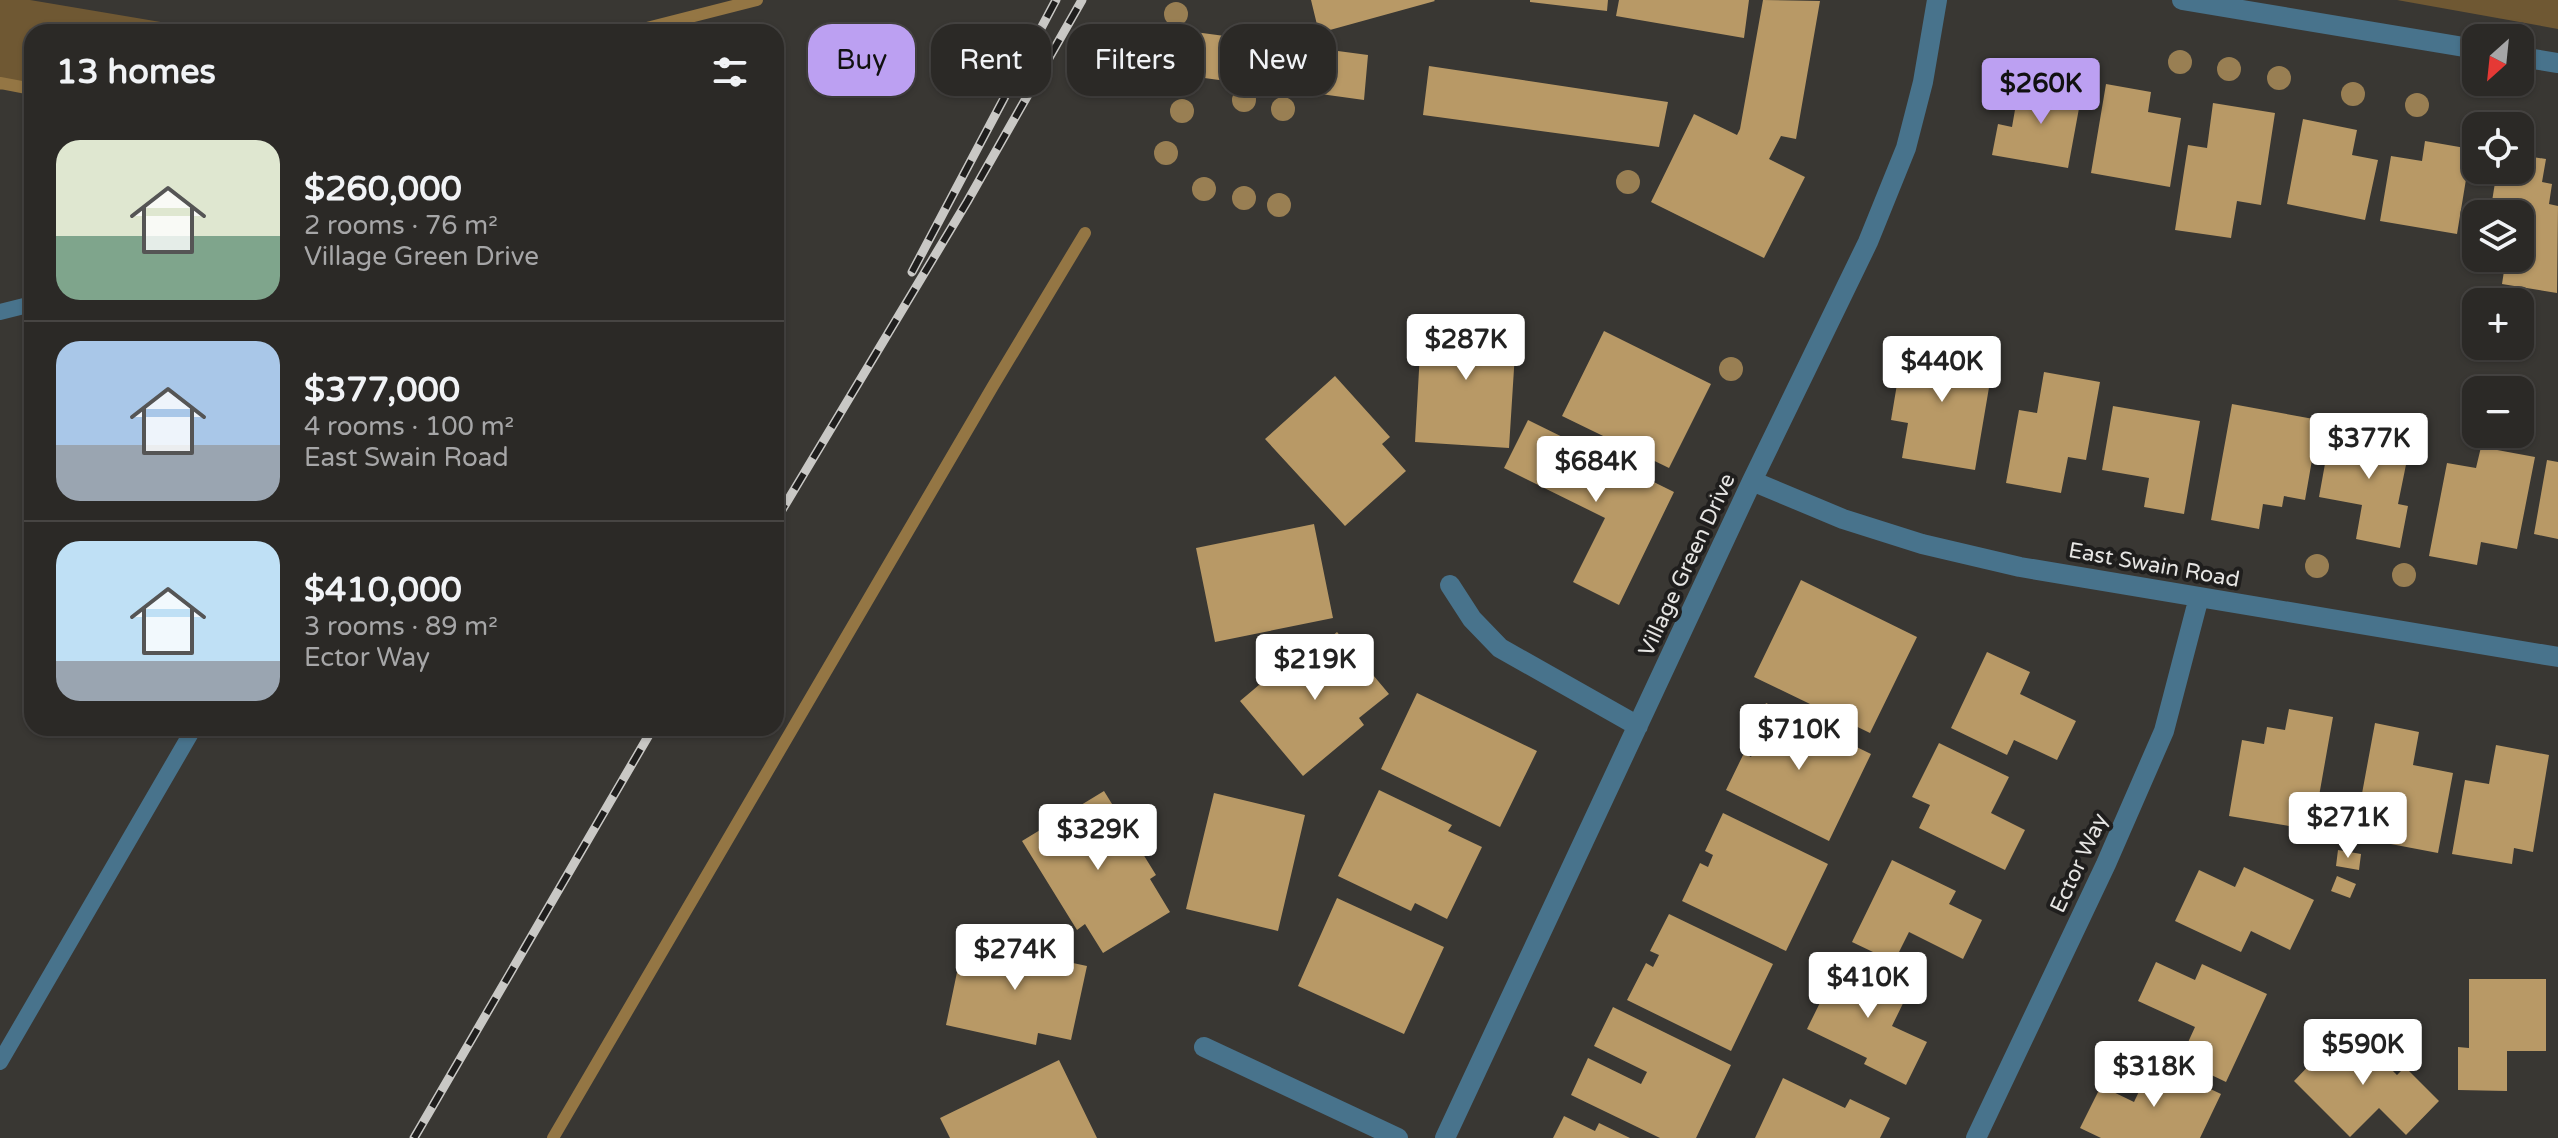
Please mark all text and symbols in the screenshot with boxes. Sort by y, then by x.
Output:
chip: Buy [808,24,915,96]
chip: Rent [931,24,1051,96]
chip: Filters [1067,24,1204,96]
chip: New [1220,24,1336,96]
north arrow [2462,24,2534,96]
map controls [2462,24,2534,448]
icon: filters [708,50,752,94]
text: 13 homes [56,52,216,93]
pin: $260K [1985,58,2097,126]
text: $260K [2000,68,2082,99]
button: locate [2462,112,2534,184]
text: $260,000 [304,169,462,210]
icon: home [120,172,216,268]
button: layers [2462,200,2534,272]
text: 2 rooms · 76 m² [304,210,498,241]
text: Village Green Drive [304,241,539,272]
button: + [2462,288,2534,360]
pin: $287K [1410,314,1522,382]
text: $287K [1425,324,1507,355]
pin: $440K [1886,336,1998,404]
text: $440K [1901,346,1983,377]
text: $377,000 [304,370,460,411]
icon: home [120,373,216,469]
button: − [2462,376,2534,448]
text: 4 rooms · 100 m² [304,411,514,442]
pin: $377K [2313,413,2425,481]
text: $377K [2328,423,2410,454]
pin: $684K [1540,436,1652,504]
text: East Swain Road [304,442,509,473]
text: $684K [1555,446,1637,477]
street label: Village Green Drive [1633,469,1741,661]
street label: East Swain Road [2066,537,2242,593]
text: $410,000 [304,570,462,611]
icon: home [120,573,216,669]
text: 3 rooms · 89 m² [304,611,498,642]
pin: $219K [1259,634,1371,702]
text: Ector Way [304,642,430,673]
text: $219K [1274,644,1356,675]
pin: $710K [1743,704,1855,772]
text: $710K [1758,714,1840,745]
pin: $271K [2292,792,2404,860]
text: $271K [2307,802,2389,833]
pin: $329K [1042,804,1154,872]
street label: Ector Way [2045,809,2113,917]
text: $329K [1057,814,1139,845]
pin: $274K [959,924,1071,992]
text: $274K [974,934,1056,965]
pin: $410K [1812,952,1924,1020]
text: $410K [1827,962,1909,993]
pin: $590K [2307,1019,2419,1087]
text: $590K [2322,1029,2404,1060]
pin: $318K [2098,1041,2210,1109]
text: $318K [2113,1051,2195,1082]

